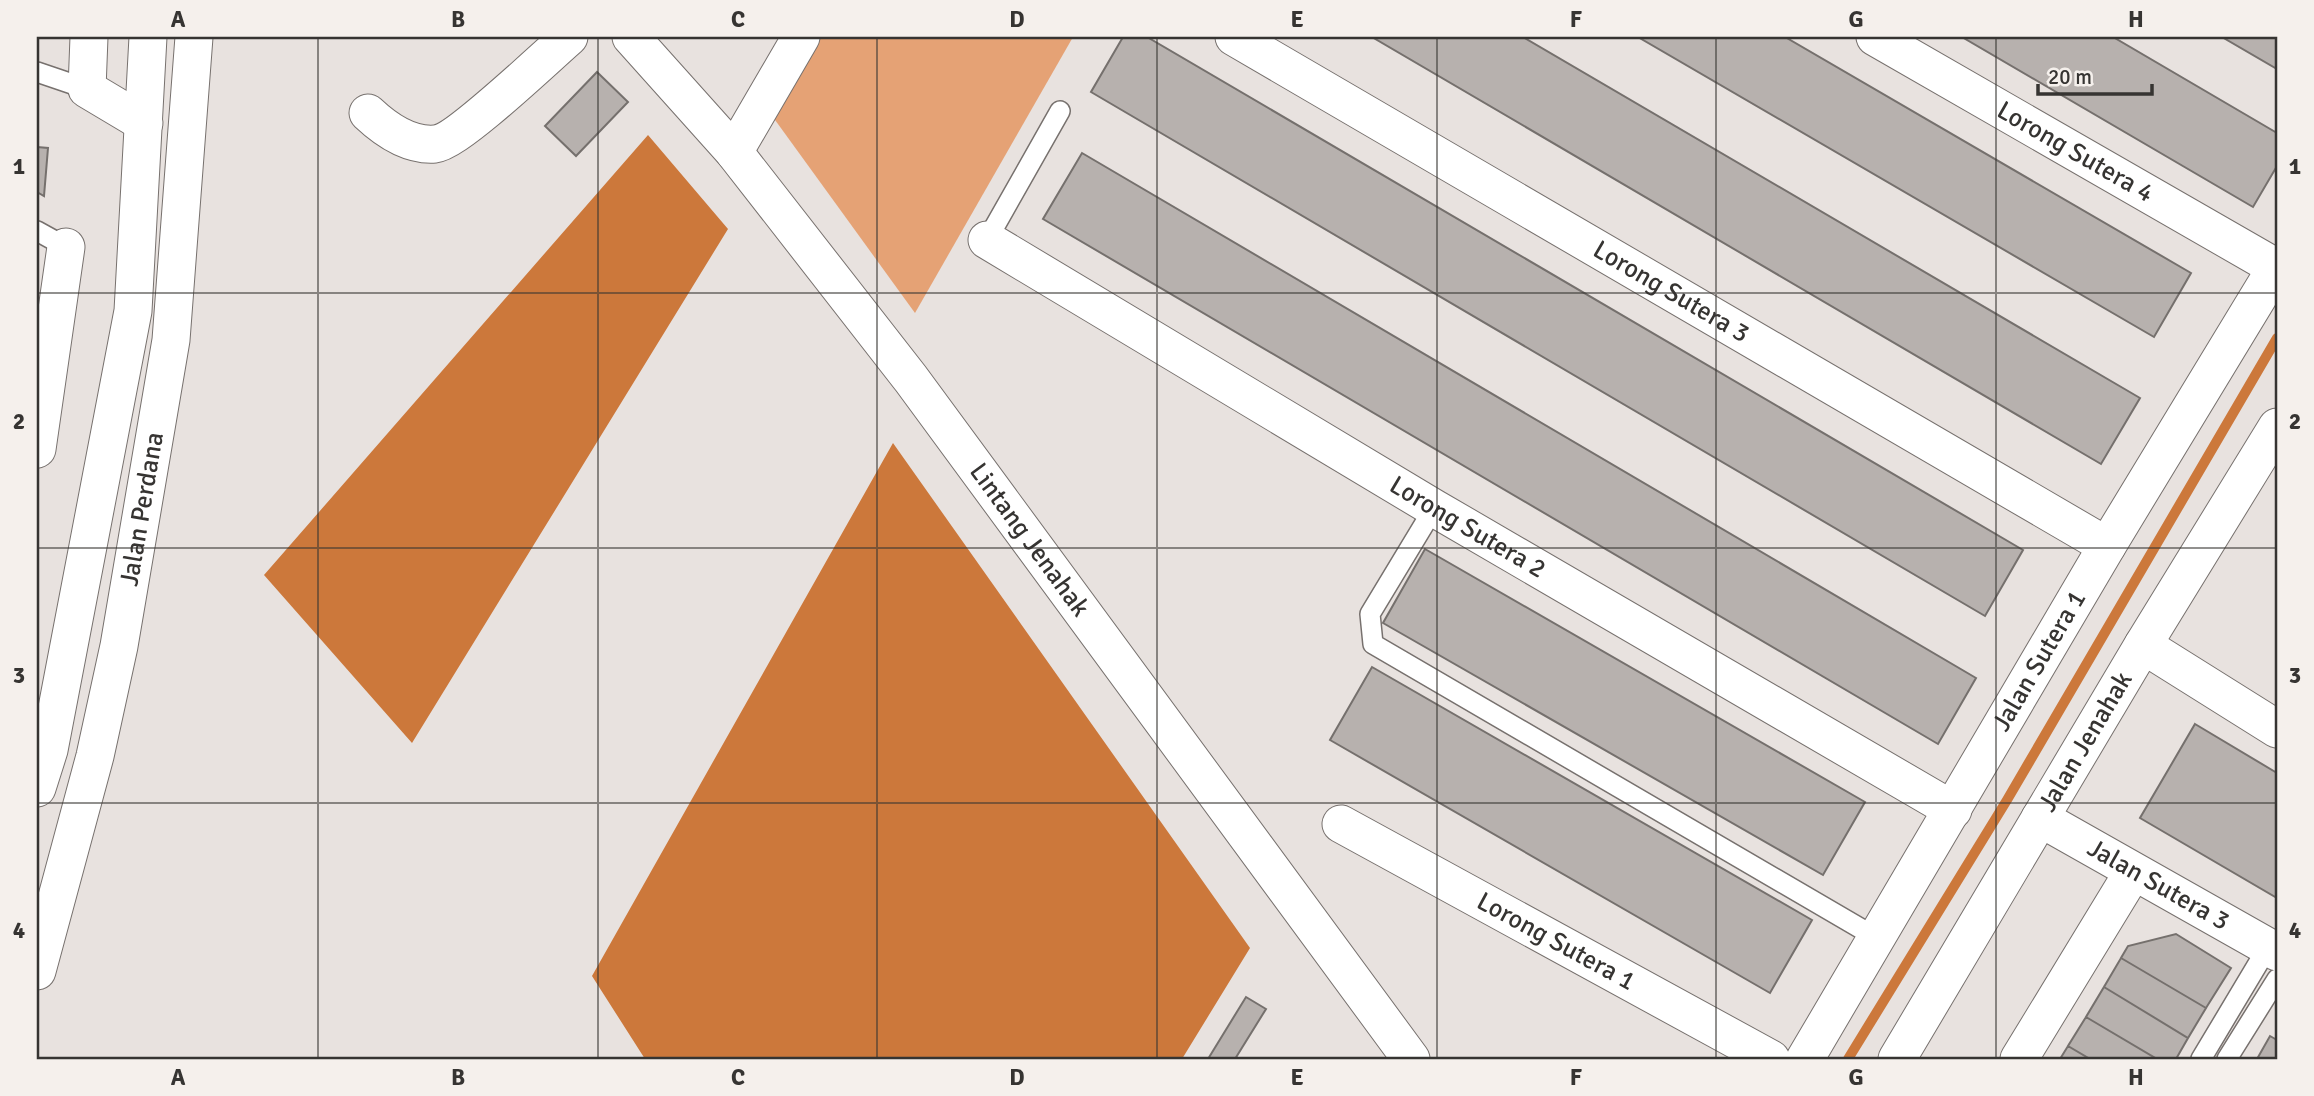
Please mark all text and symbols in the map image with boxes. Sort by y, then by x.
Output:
text: A [171,5,186,34]
text: B [451,5,465,34]
text: C [731,5,745,34]
text: D [1009,5,1025,34]
text: E [1290,5,1304,34]
text: F [1570,5,1582,34]
text: G [1848,5,1864,34]
text: H [2128,5,2144,34]
scale bar [2038,52,2151,96]
text: 20 m [2048,64,2092,90]
street label: Lorong Sutera 4 [1991,94,2159,210]
text: 1 [13,152,25,181]
text: 1 [2289,152,2301,181]
street label: Lorong Sutera 3 [1587,234,1755,350]
text: 2 [13,407,25,436]
text: 2 [2289,407,2301,436]
street label: Jalan Perdana [113,430,171,589]
street label: Lintang Jenahak [962,457,1096,623]
street label: Lorong Sutera 2 [1384,469,1552,586]
street label: Jalan Sutera 1 [1986,585,2093,737]
text: 3 [13,661,25,690]
text: 3 [2289,661,2301,690]
street label: Jalan Jenahak [2032,666,2139,818]
street label: Jalan Sutera 3 [2082,832,2235,938]
street label: Lorong Sutera 1 [1471,885,1641,998]
text: 4 [13,916,25,945]
text: 4 [2289,916,2301,945]
text: A [171,1063,186,1092]
text: B [451,1063,465,1092]
text: C [731,1063,745,1092]
text: D [1009,1063,1025,1092]
text: E [1290,1063,1304,1092]
text: F [1570,1063,1582,1092]
text: G [1848,1063,1864,1092]
text: H [2128,1063,2144,1092]

